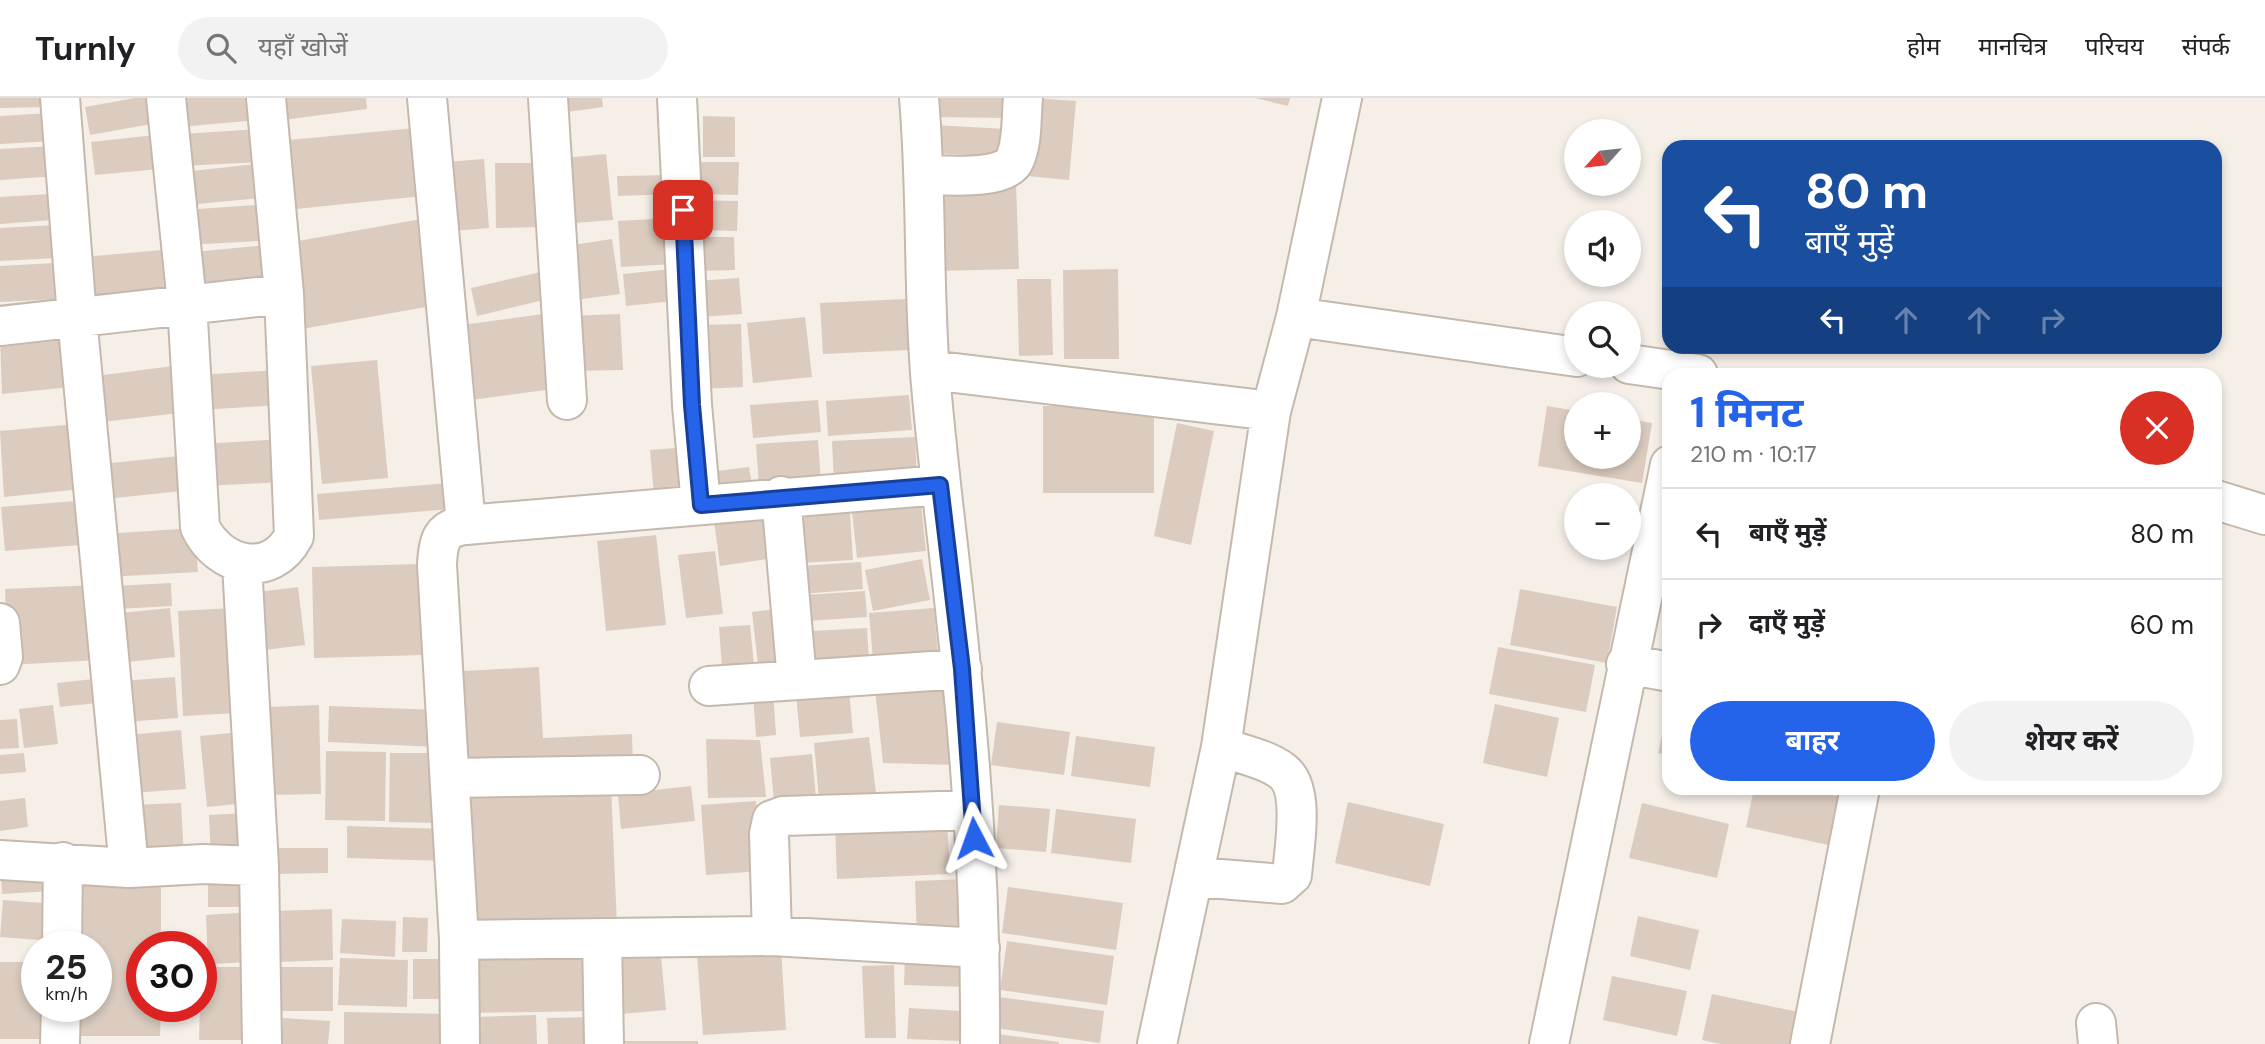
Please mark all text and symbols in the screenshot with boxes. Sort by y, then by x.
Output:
search box [178,17,668,80]
text: Turnly [35,27,136,70]
icon: search [202,29,240,67]
text: यहाँ खोजें [258,30,348,64]
text: होम [1907,31,1940,62]
text: मानचित्र [1978,31,2047,62]
text: परिचय [2085,31,2144,62]
text: संपर्क [2182,31,2230,62]
north arrow [1564,119,1642,196]
map controls [1564,119,1641,560]
text: 80 m [1805,159,1928,223]
icon: left [1690,168,1781,259]
pin [653,180,713,240]
icon: arrive [664,191,702,229]
button: sound [1564,210,1641,287]
text: बाएँ मुड़ें [1805,221,1894,263]
button: search [1564,301,1641,378]
icon: left [1814,301,1852,339]
icon: ahead [1887,301,1925,339]
icon: ahead [1960,301,1998,339]
icon: right [2033,301,2071,339]
text: 1 मिनट [1690,385,1803,440]
button: close [2120,391,2194,465]
button: + [1564,392,1641,469]
text: 210 m · 10:17 [1690,439,1817,469]
button: − [1564,483,1641,560]
icon: left [1690,515,1728,553]
text: बाएँ मुड़ें [1749,515,1826,549]
text: 80 m [2130,517,2194,551]
icon: right [1690,606,1728,644]
text: दाएँ मुड़ें [1749,606,1825,640]
text: 60 m [2130,608,2194,642]
button: बाहर [1690,701,1935,781]
button: शेयर करें [1949,701,2194,781]
position arrow [937,801,1011,875]
speed limit sign: 30 [126,931,217,1022]
text: 25 [46,944,87,990]
text: km/h [45,982,88,1006]

